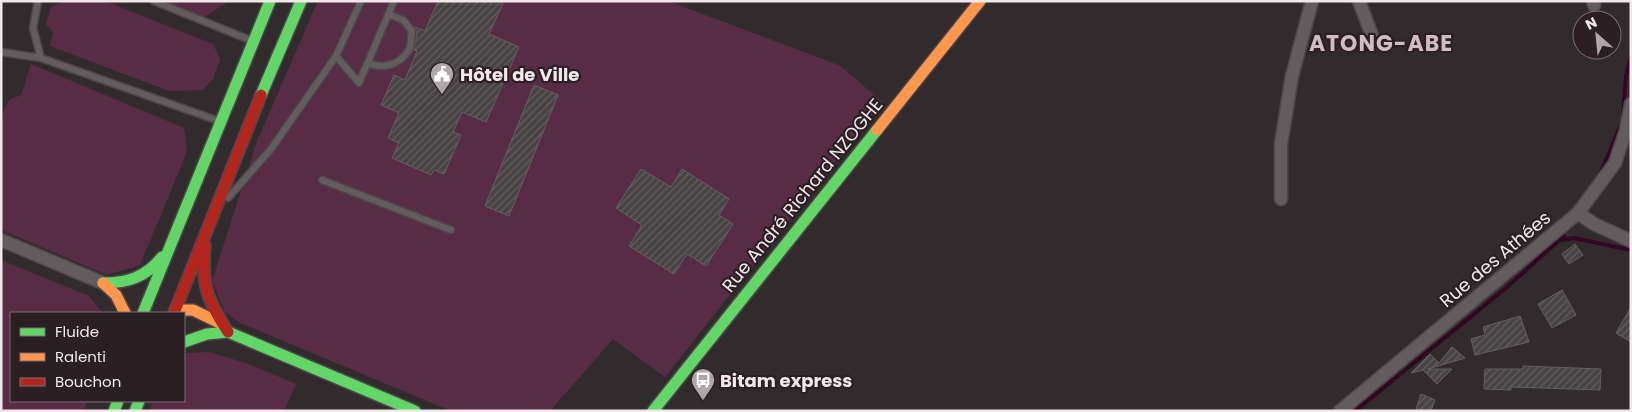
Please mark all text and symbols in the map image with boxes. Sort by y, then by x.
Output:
north arrow [1572,10,1622,60]
text: N [1582,12,1600,35]
district label: ATONG-ABE [1309,28,1453,59]
public building icon: Hôtel de Ville [429,61,455,95]
place label: Hôtel de Ville [460,62,579,87]
street label: Rue André Richard NZOGHE [716,93,888,297]
street label: Rue des Athées [1434,205,1556,313]
legend [10,312,185,402]
text: Fluide [55,321,99,342]
text: Ralenti [55,346,106,367]
bus stop icon: Bitam express [690,367,716,401]
place label: Bitam express [720,368,852,393]
text: Bouchon [55,371,121,392]

